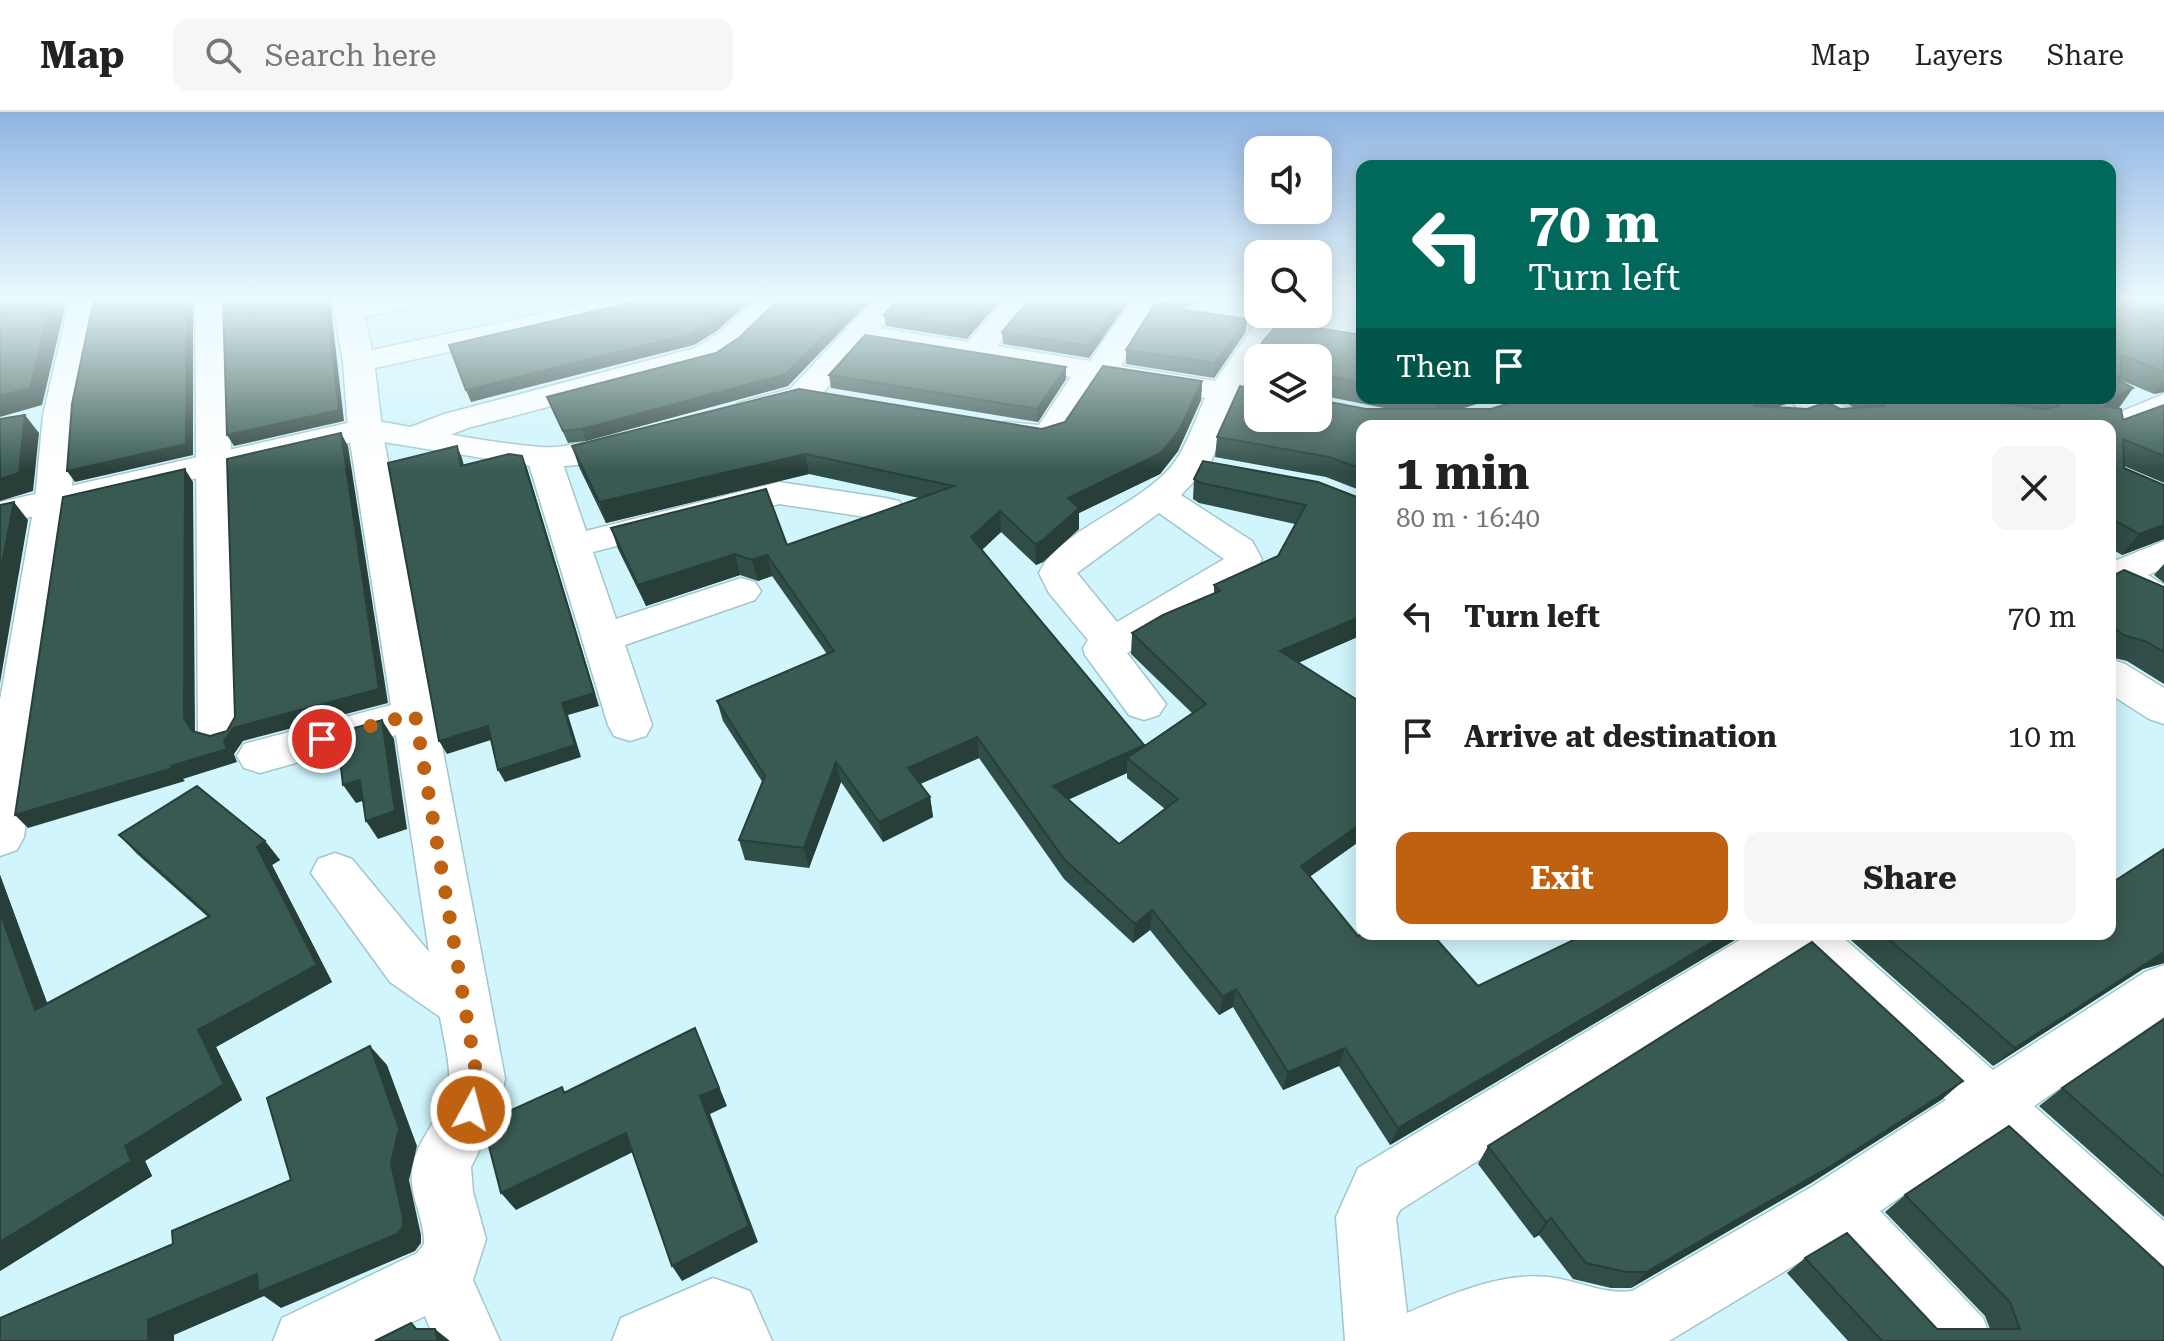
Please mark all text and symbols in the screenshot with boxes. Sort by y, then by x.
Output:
search box [173,19,733,91]
text: Map [40,33,125,77]
icon: search [201,33,245,77]
text: Search here [265,38,437,73]
text: Map [1811,39,1870,72]
text: Layers [1914,39,2003,72]
text: Share [2047,39,2124,72]
map controls [1244,136,1332,432]
button: sound [1244,136,1332,224]
text: 70 m [1528,190,1659,256]
icon: left [1396,192,1500,296]
button: search [1244,240,1332,328]
text: Turn left [1528,257,1680,299]
button: layers [1244,344,1332,432]
icon: arrive [1487,344,1531,388]
text: Then [1396,349,1471,384]
text: 1 min [1396,445,1529,501]
button: close [1992,446,2076,530]
text: 80 m · 16:40 [1396,503,1540,533]
icon: left [1396,594,1440,638]
text: Turn left [1464,599,1600,634]
text: 70 m [2007,599,2076,634]
pin [288,705,356,773]
icon: arrive [1396,714,1440,758]
icon: arrive [300,717,344,761]
text: Arrive at destination [1464,719,1777,754]
text: 10 m [2007,719,2076,754]
button: Exit [1396,832,1728,924]
button: Share [1744,832,2076,924]
position arrow [429,1068,513,1152]

